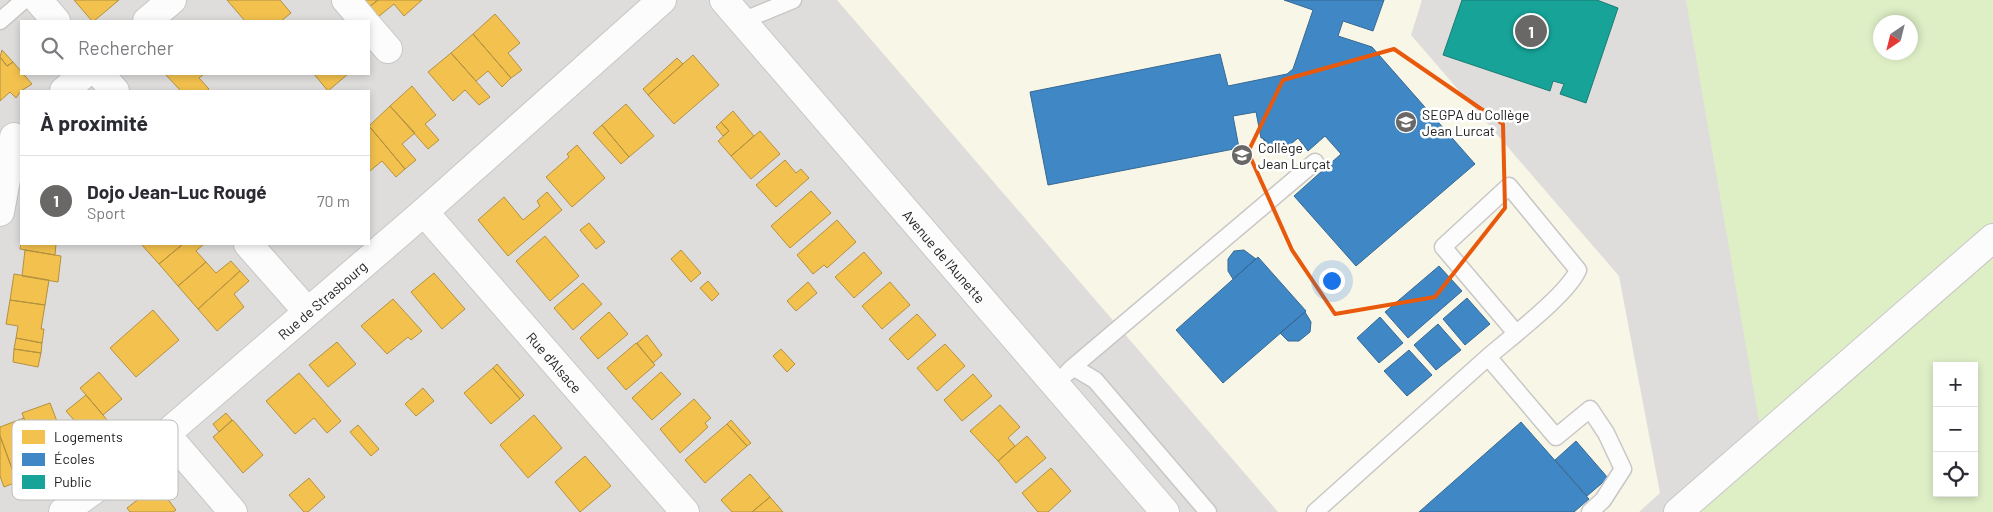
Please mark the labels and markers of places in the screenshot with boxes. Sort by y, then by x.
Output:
pin: 1 [1515,12,1547,50]
place label: SEGPA du Collège Jean Lurcat [1422,106,1529,139]
school or university icon: SEGPA du Collège Jean Lurcat [1394,110,1418,134]
place label: Collège Jean Lurçat [1258,139,1331,172]
school or university icon: Collège Jean Lurçat [1230,143,1254,167]

